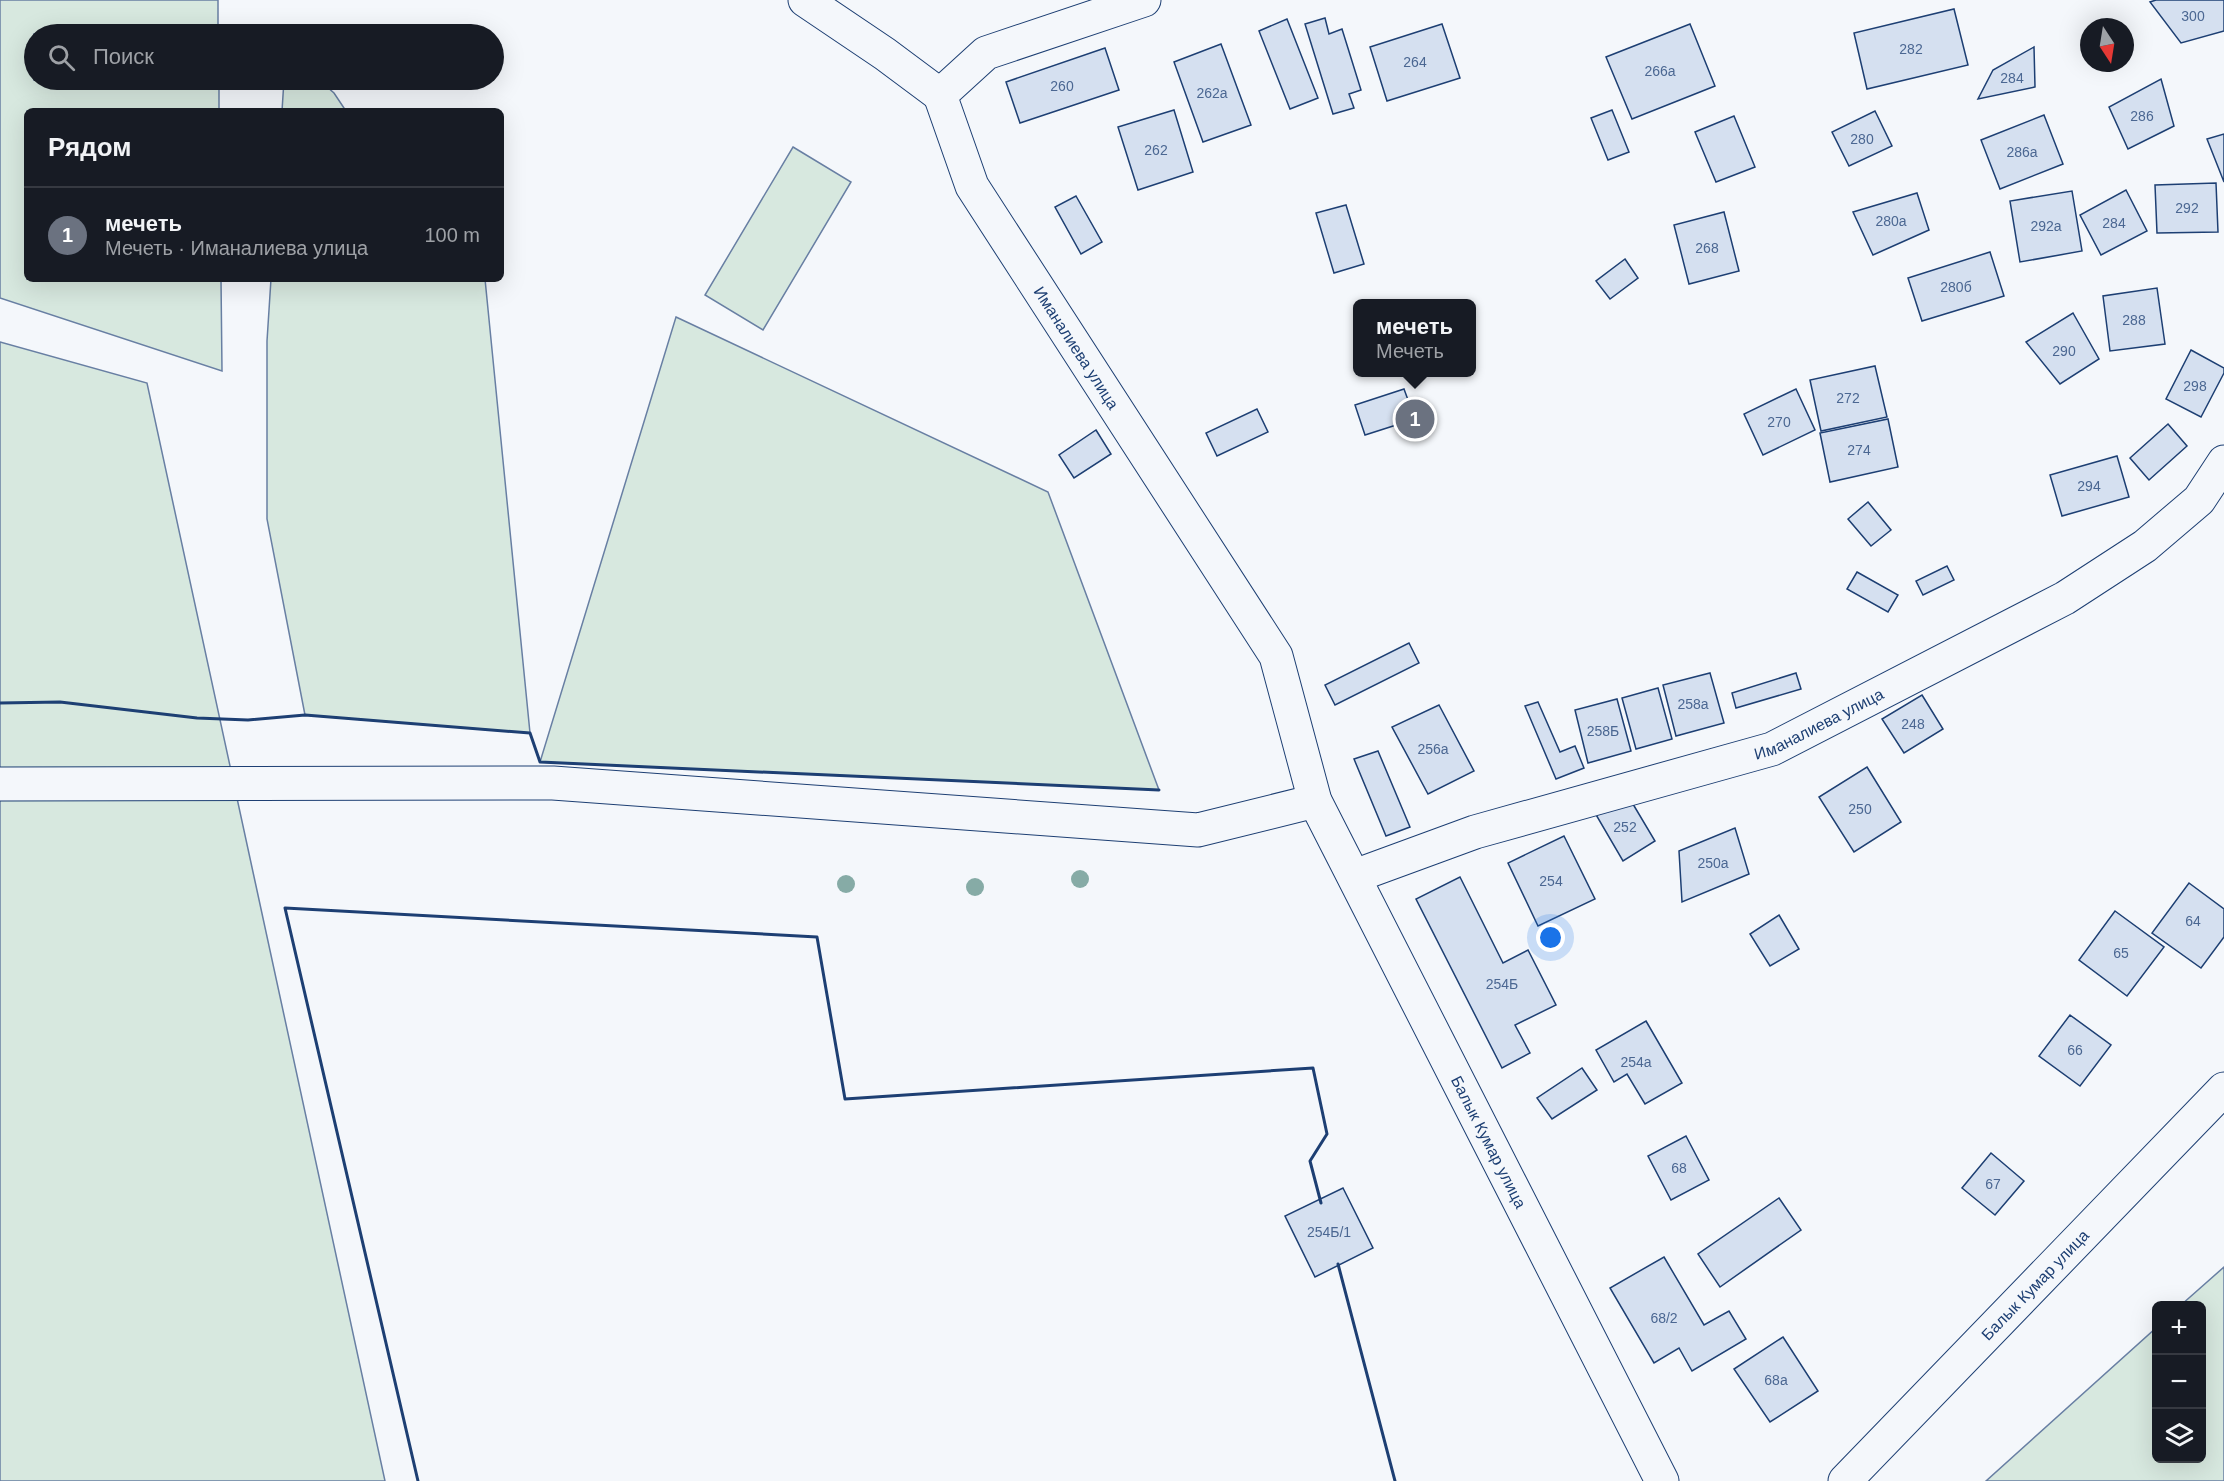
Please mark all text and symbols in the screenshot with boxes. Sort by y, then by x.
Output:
house number: 300 [2181,8,2205,24]
north arrow [2080,18,2134,72]
search box [24,24,504,90]
icon: search [45,41,78,74]
house number: 282 [1899,41,1923,57]
text: Поиск [93,44,154,69]
house number: 264 [1403,54,1427,70]
house number: 266а [1644,63,1676,79]
house number: 284 [2000,70,2024,86]
house number: 260 [1050,78,1074,94]
house number: 262а [1196,85,1228,101]
house number: 286 [2130,108,2154,124]
house number: 280 [1850,131,1874,147]
text: Рядом [48,132,131,162]
house number: 262 [1144,142,1168,158]
house number: 286а [2006,144,2038,160]
house number: 292 [2175,200,2199,216]
text: мечеть [105,211,182,236]
house number: 280а [1875,213,1907,229]
house number: 284 [2102,215,2126,231]
house number: 292а [2030,218,2062,234]
text: 1 [62,224,73,246]
text: 100 m [424,224,480,246]
text: Мечеть · Иманалиева улица [105,237,368,259]
house number: 268 [1695,240,1719,256]
house number: 280б [1940,279,1972,295]
street label: Иманалиева улица [1030,284,1122,412]
popup [1353,299,1476,377]
house number: 288 [2122,312,2146,328]
text: мечеть [1376,314,1453,339]
text: Мечеть [1376,340,1444,362]
house number: 290 [2052,343,2076,359]
house number: 298 [2183,378,2207,394]
house number: 272 [1836,390,1860,406]
pin: 1 [1396,396,1434,442]
house number: 270 [1767,414,1791,430]
house number: 274 [1847,442,1871,458]
house number: 294 [2077,478,2101,494]
street label: Иманалиева улица [1752,685,1886,763]
house number: 258а [1677,696,1709,712]
house number: 248 [1901,716,1925,732]
house number: 258Б [1587,723,1619,739]
house number: 256а [1417,741,1449,757]
house number: 250 [1848,801,1872,817]
house number: 252 [1613,819,1637,835]
house number: 250а [1697,855,1729,871]
house number: 254 [1539,873,1563,889]
house number: 64 [2185,913,2201,929]
your location [1536,923,1565,952]
house number: 65 [2113,945,2129,961]
house number: 254Б [1486,976,1518,992]
house number: 66 [2067,1042,2083,1058]
house number: 254а [1620,1054,1652,1070]
street label: Балык Кумар улица [1448,1073,1529,1211]
house number: 68 [1671,1160,1687,1176]
house number: 67 [1985,1176,2001,1192]
house number: 254Б/1 [1307,1224,1351,1240]
street label: Балык Кумар улица [1978,1227,2092,1344]
map controls [2152,1301,2206,1463]
button: + [2152,1301,2206,1355]
house number: 68/2 [1650,1310,1678,1326]
button: − [2152,1355,2206,1409]
house number: 68а [1764,1372,1788,1388]
button: layers [2152,1409,2206,1463]

